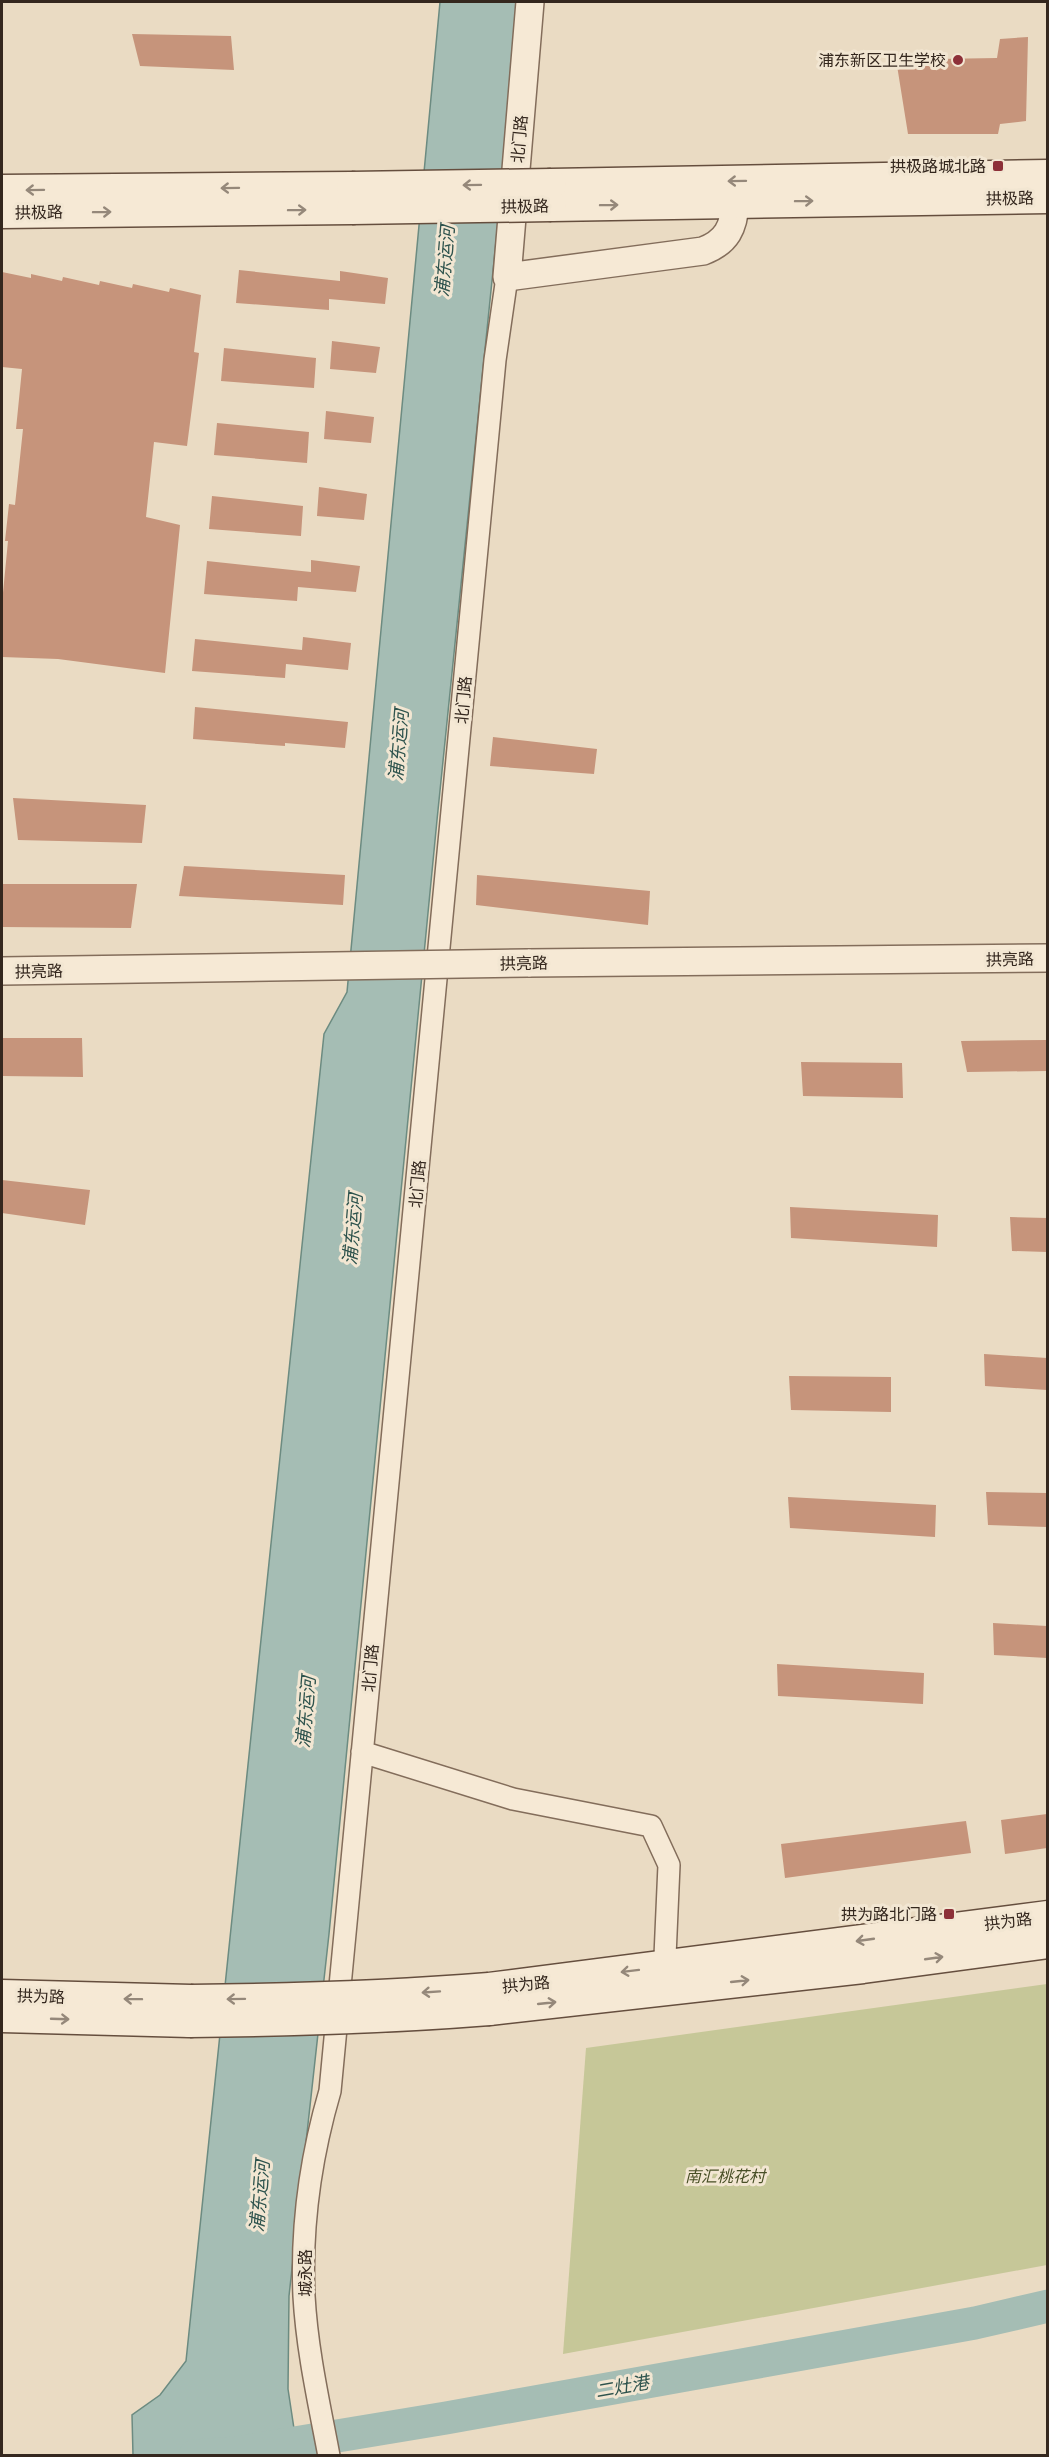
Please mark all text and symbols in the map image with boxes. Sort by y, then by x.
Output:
place label: 浦东新区卫生学校 [818,49,946,71]
marker: 浦东新区卫生学校 [951,53,965,67]
street label: 北门路 [506,114,532,164]
place label: 拱极路城北路 [890,155,986,177]
marker: 拱极路城北路 [991,159,1005,173]
one-way arrow [728,175,748,187]
one-way arrow [462,179,482,191]
one-way arrow [221,182,241,194]
one-way arrow [26,184,46,196]
street label: 拱极路 [986,187,1034,209]
street label: 拱极路 [501,195,549,217]
one-way arrow [794,195,814,207]
one-way arrow [599,199,619,211]
street label: 拱极路 [15,201,63,223]
one-way arrow [286,204,306,216]
one-way arrow [91,206,111,217]
water label: 浦东运河 [429,221,459,298]
street label: 北门路 [450,675,476,725]
water label: 浦东运河 [383,705,413,782]
street label: 拱亮路 [986,948,1034,970]
street label: 拱亮路 [500,952,548,974]
street label: 拱亮路 [15,960,63,982]
street label: 北门路 [404,1159,430,1209]
water label: 浦东运河 [337,1189,367,1266]
street label: 北门路 [357,1643,383,1693]
water label: 浦东运河 [290,1672,320,1749]
place label: 拱为路北门路 [841,1903,937,1925]
marker: 拱为路北门路 [942,1907,956,1921]
street label: 拱为路 [983,1907,1033,1935]
one-way arrow [855,1935,875,1946]
one-way arrow [924,1953,943,1964]
one-way arrow [620,1966,640,1977]
street label: 拱为路 [501,1971,551,1997]
one-way arrow [730,1975,750,1986]
street label: 拱为路 [17,1984,65,2008]
one-way arrow [422,1987,441,1998]
one-way arrow [123,1993,143,2005]
one-way arrow [227,1994,247,2005]
one-way arrow [536,1997,556,2008]
one-way arrow [49,2013,69,2024]
water label: 浦东运河 [244,2156,274,2233]
park label: 南汇桃花村 [685,2165,767,2187]
street label: 城永路 [294,2249,316,2297]
water label: 二灶港 [593,2369,654,2403]

